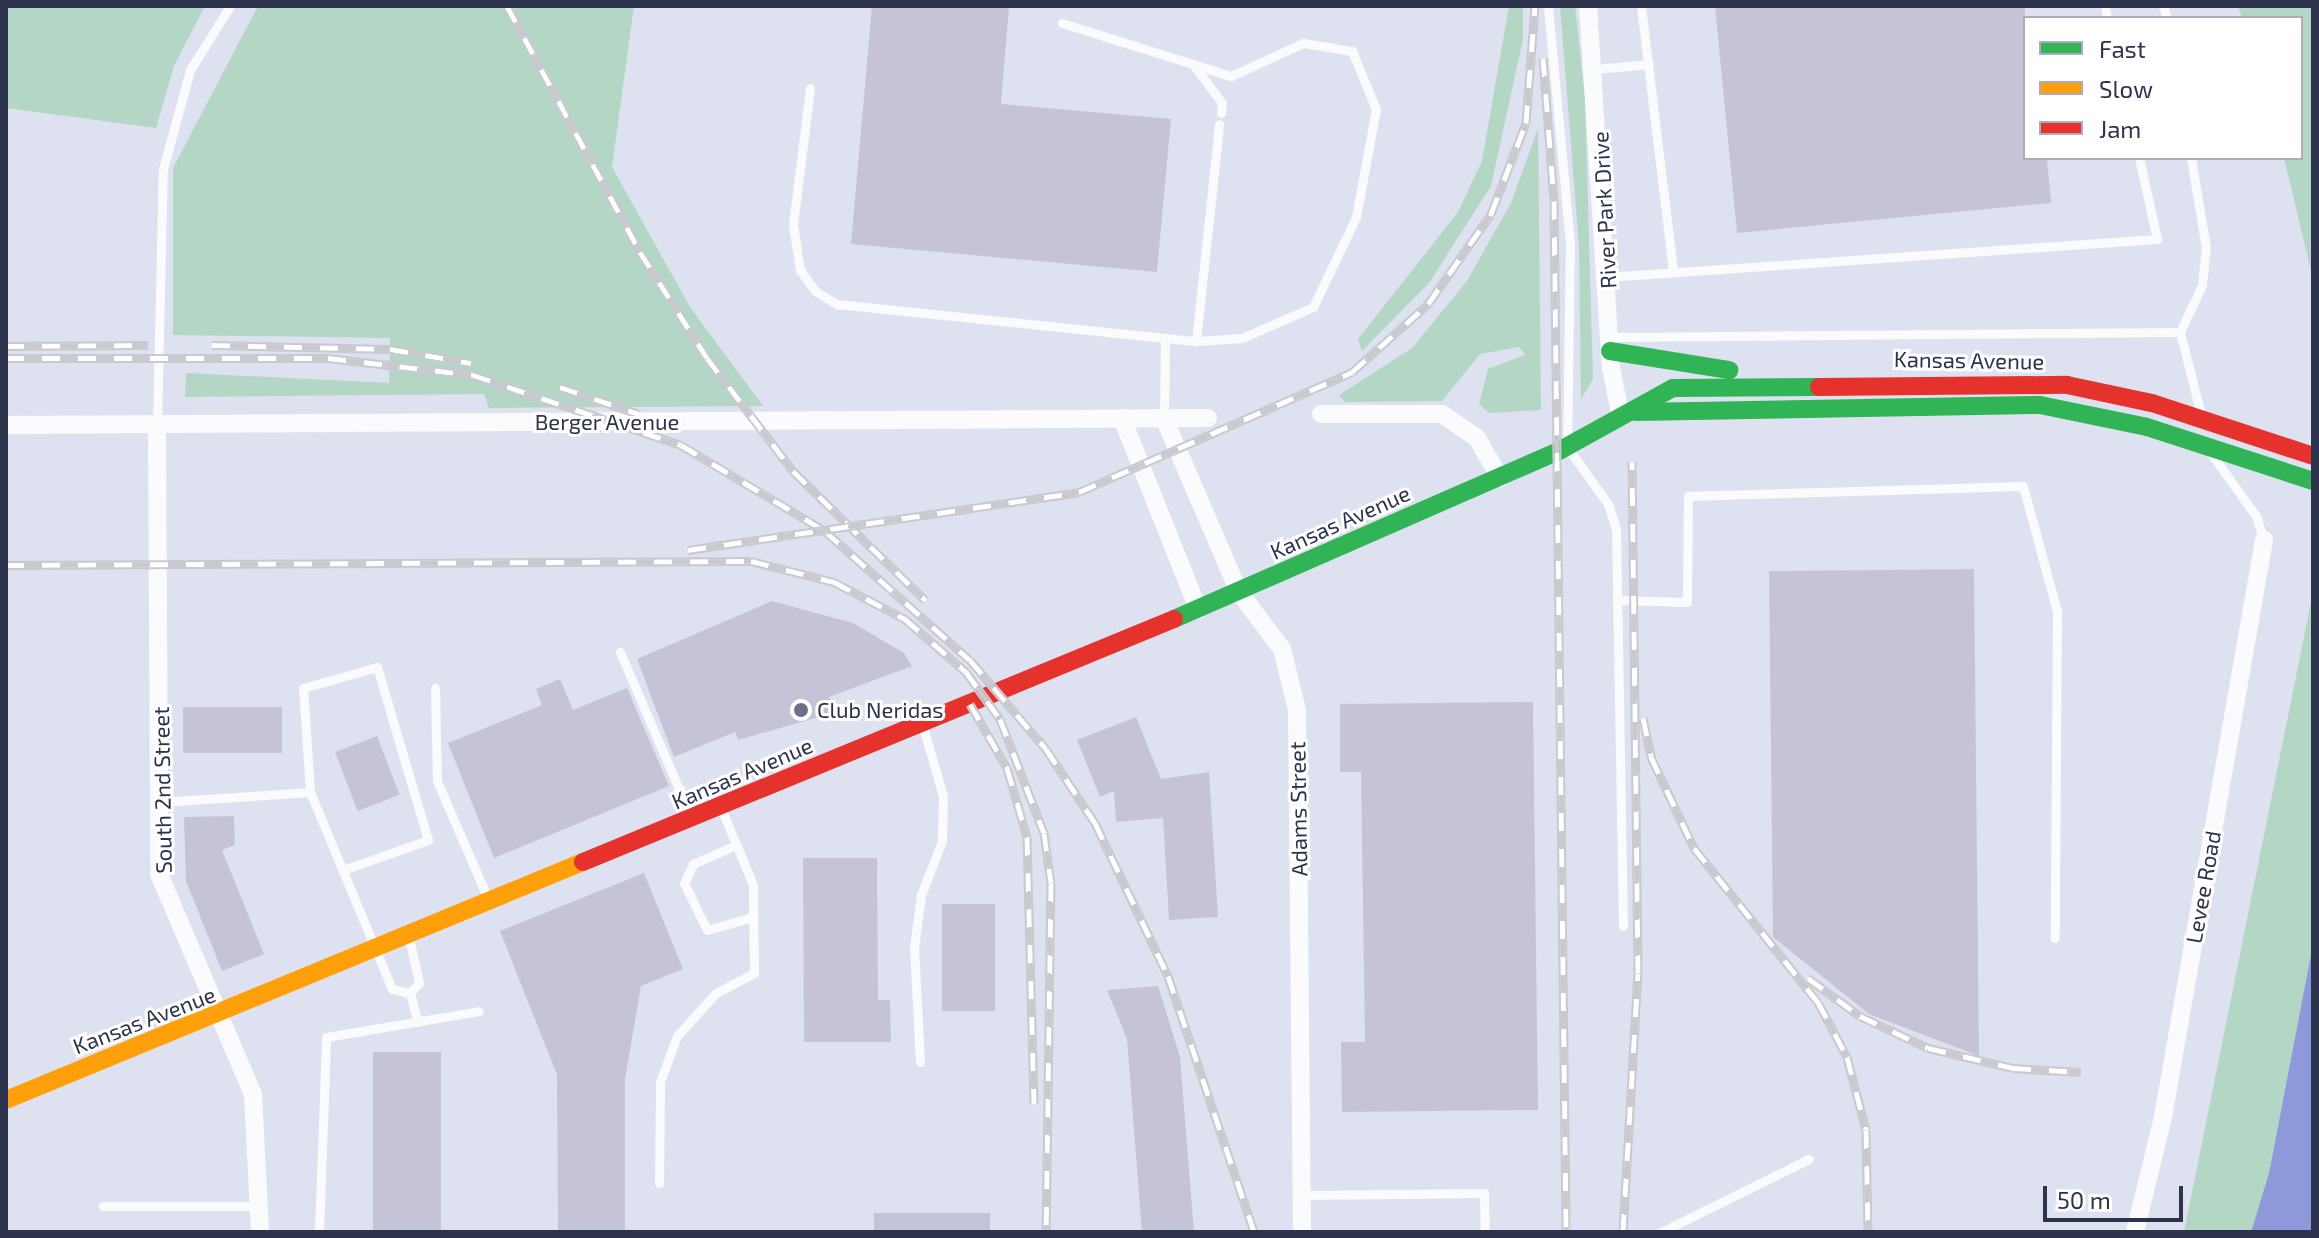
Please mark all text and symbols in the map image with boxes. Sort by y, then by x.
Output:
legend [2023,16,2303,160]
text: Fast [2099,34,2146,63]
text: Slow [2099,74,2153,103]
text: Jam [2099,114,2141,143]
street label: River Park Drive [1587,130,1621,290]
street label: Kansas Avenue [1893,345,2045,375]
street label: Berger Avenue [534,409,680,435]
street label: Kansas Avenue [1266,479,1414,565]
place label: Club Neridas [817,697,944,723]
marker: Club Neridas [792,701,810,719]
street label: South 2nd Street [147,706,177,874]
street label: Kansas Avenue [667,731,817,815]
street label: Adams Street [1284,741,1312,877]
street label: Levee Road [2180,829,2226,945]
street label: Kansas Avenue [69,981,219,1059]
scale bar [2047,1170,2187,1220]
text: 50 m [2057,1185,2111,1214]

